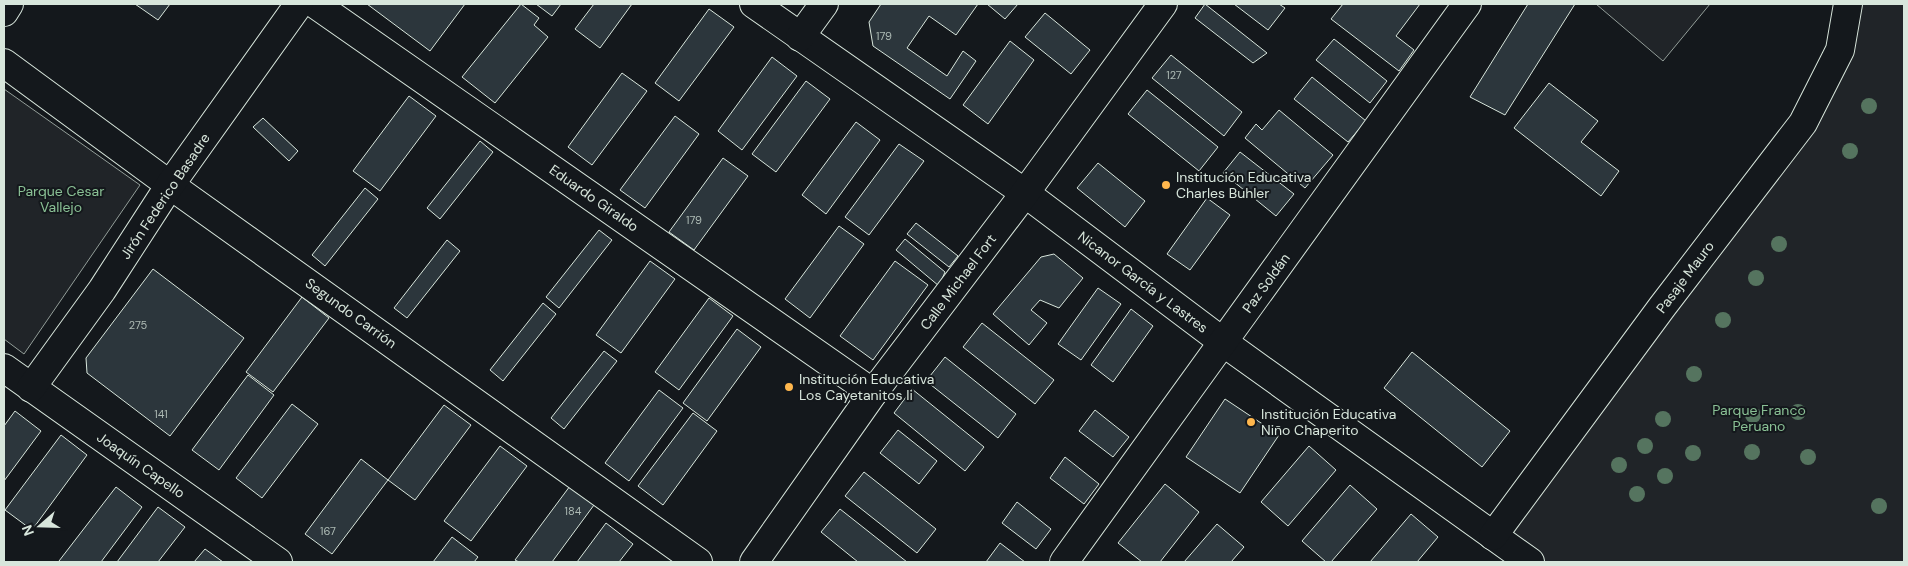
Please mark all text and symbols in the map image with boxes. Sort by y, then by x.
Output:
house number: 179 [876,29,892,43]
house number: 127 [1166,68,1182,82]
street label: Jirón Federico Basadre [116,130,214,262]
street label: Eduardo Giraldo [546,161,642,235]
place label: Institución Educativa Charles Buhler [1176,168,1311,202]
marker: Institución Educativa Charles Buhler [1160,179,1172,191]
park label: Parque Cesar Vallejo [18,182,104,216]
house number: 179 [686,213,702,227]
street label: Nicanor García y Lastres [1074,227,1212,337]
street label: Calle Michael Fort [916,231,1000,333]
street label: Pasaje Mauro [1652,237,1718,317]
street label: Paz Soldán [1238,250,1294,316]
street label: Segundo Carrión [302,274,400,352]
house number: 275 [129,318,147,332]
place label: Institución Educativa Los Cayetanitos Ii [799,370,934,404]
marker: Institución Educativa Los Cayetanitos Ii [783,381,795,393]
park label: Parque Franco Peruano [1712,401,1806,435]
place label: Institución Educativa Niño Chaperito [1261,405,1396,439]
house number: 141 [154,407,168,421]
marker: Institución Educativa Niño Chaperito [1245,416,1257,428]
street label: Joaquín Capello [93,428,189,502]
north arrow [15,501,65,551]
house number: 184 [565,504,582,518]
text: N [18,523,38,538]
house number: 167 [320,524,336,538]

